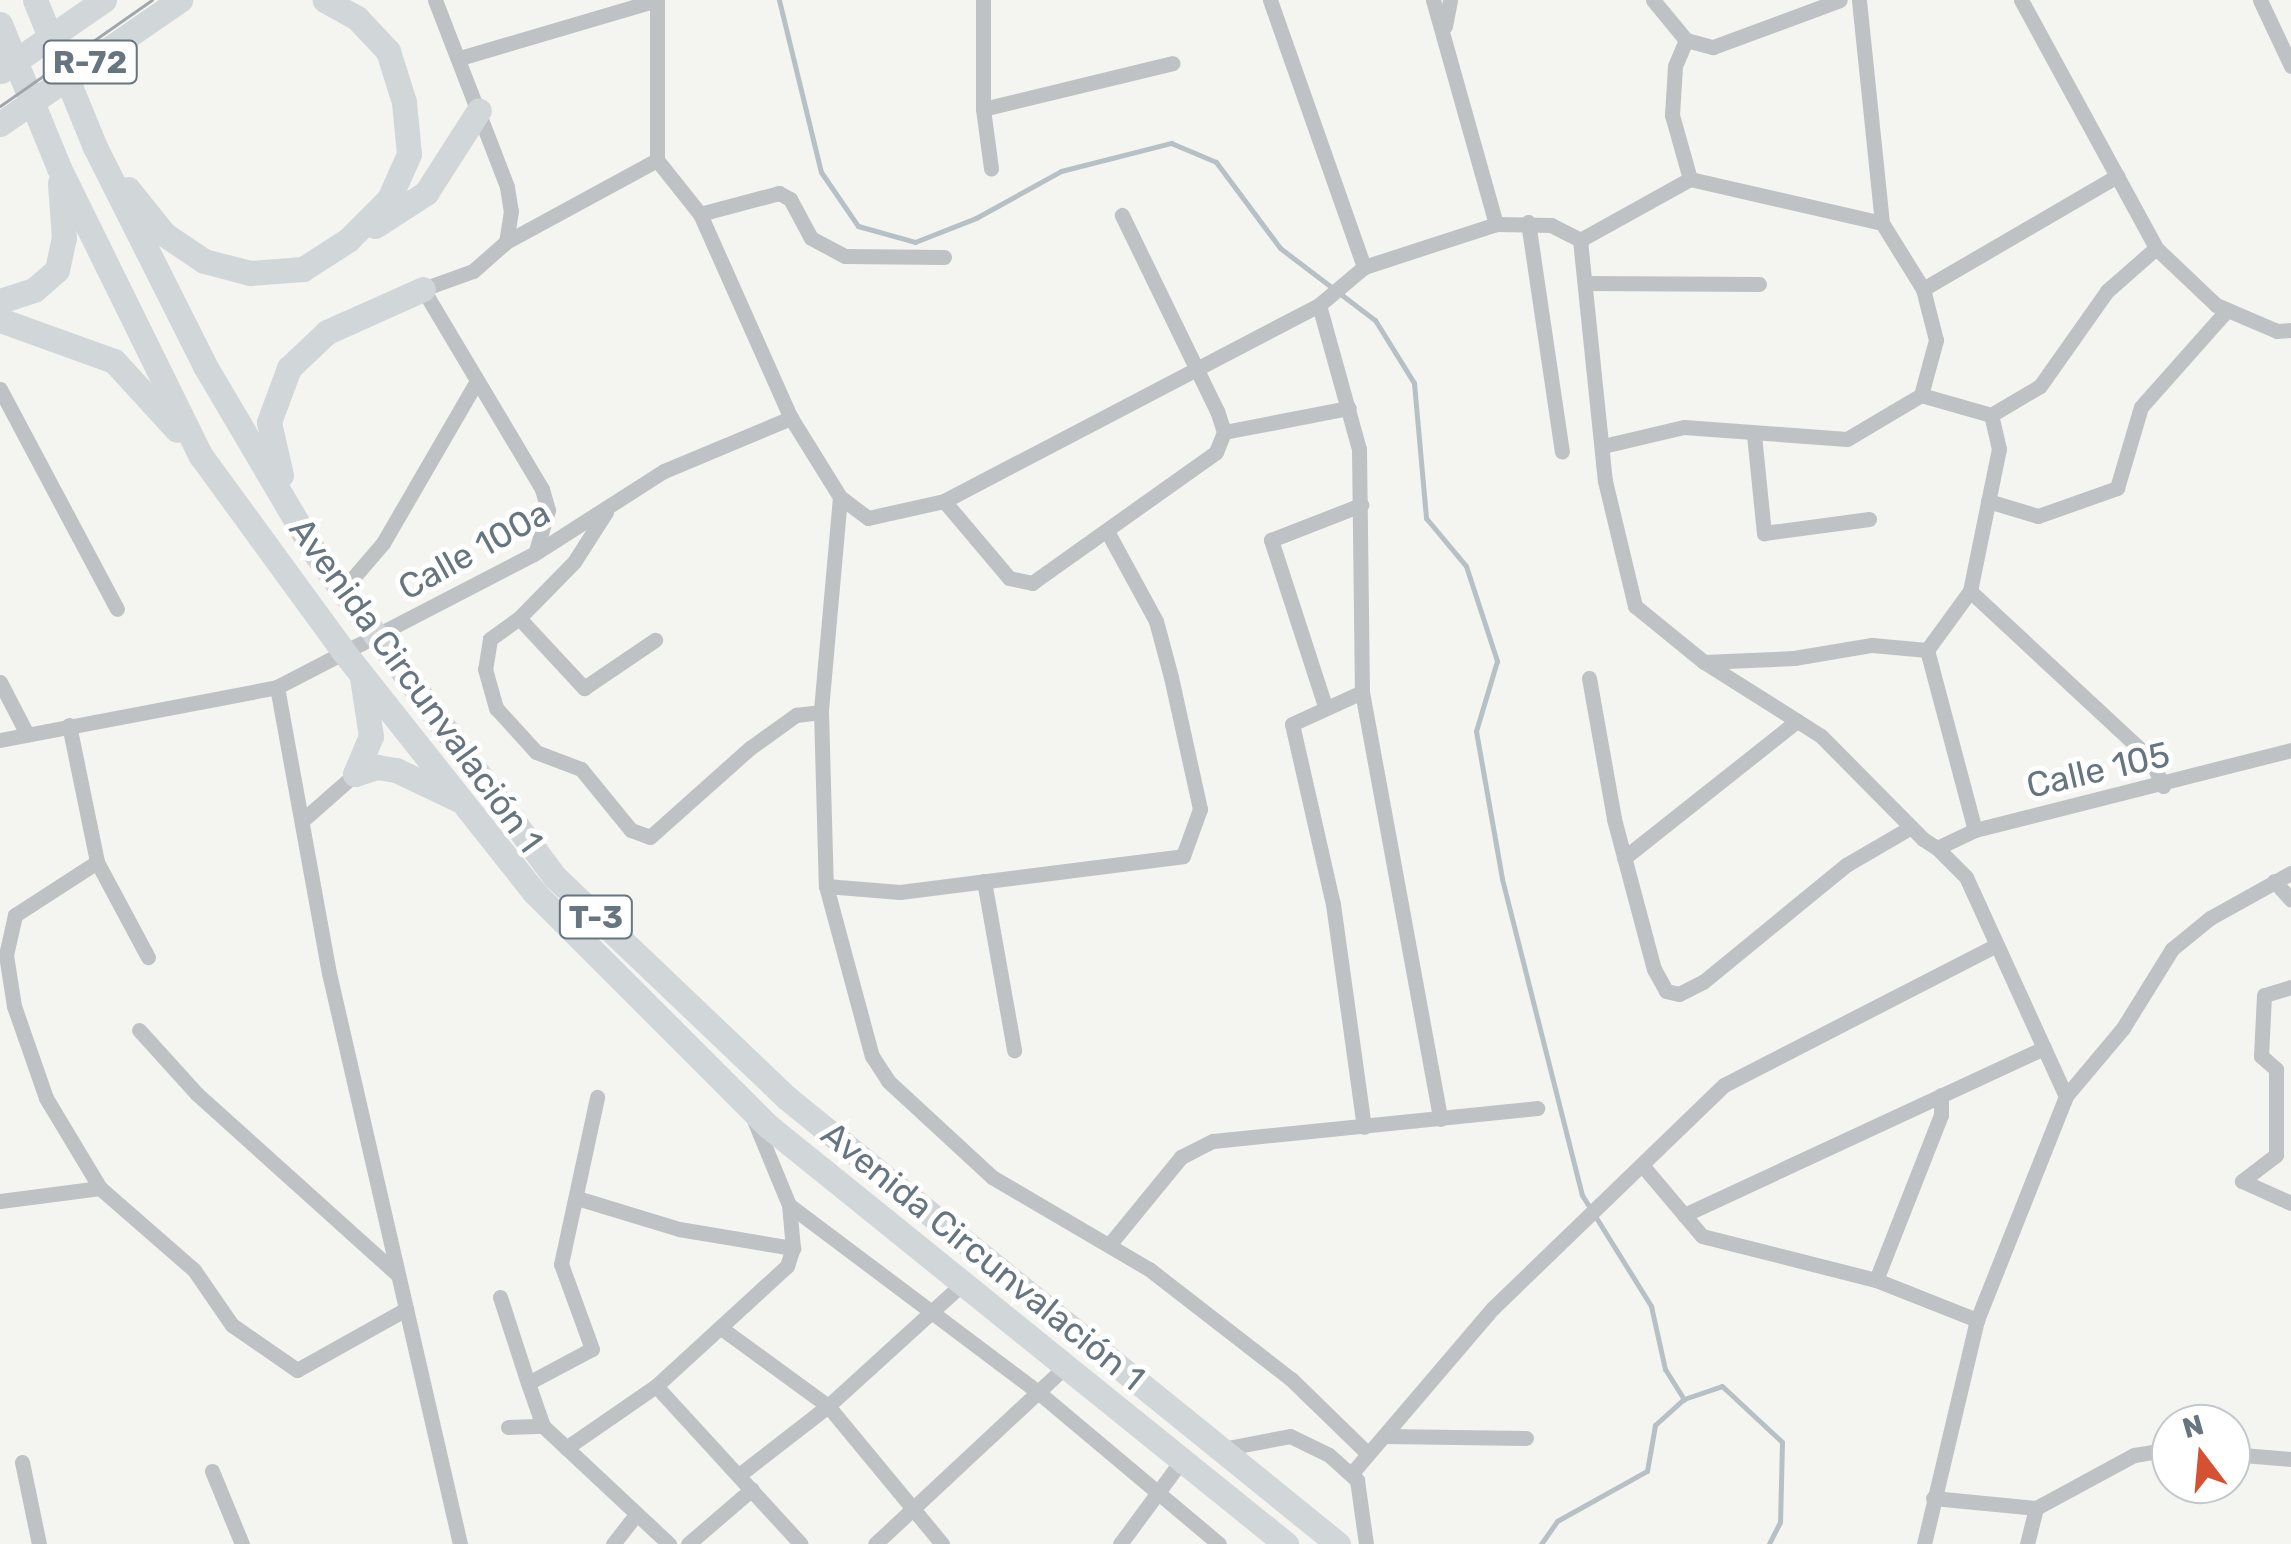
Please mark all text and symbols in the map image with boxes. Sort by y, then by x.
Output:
road number: R-72 [42,35,138,89]
street label: Calle 100a [391,491,557,609]
street label: Avenida Circunvalación 1 [280,509,552,861]
street label: Calle 105 [2022,733,2174,807]
road number: T-3 [558,890,634,944]
street label: Avenida Circunvalación 1 [813,1113,1153,1399]
north arrow [2151,1404,2251,1504]
text: N [2179,1408,2207,1445]

